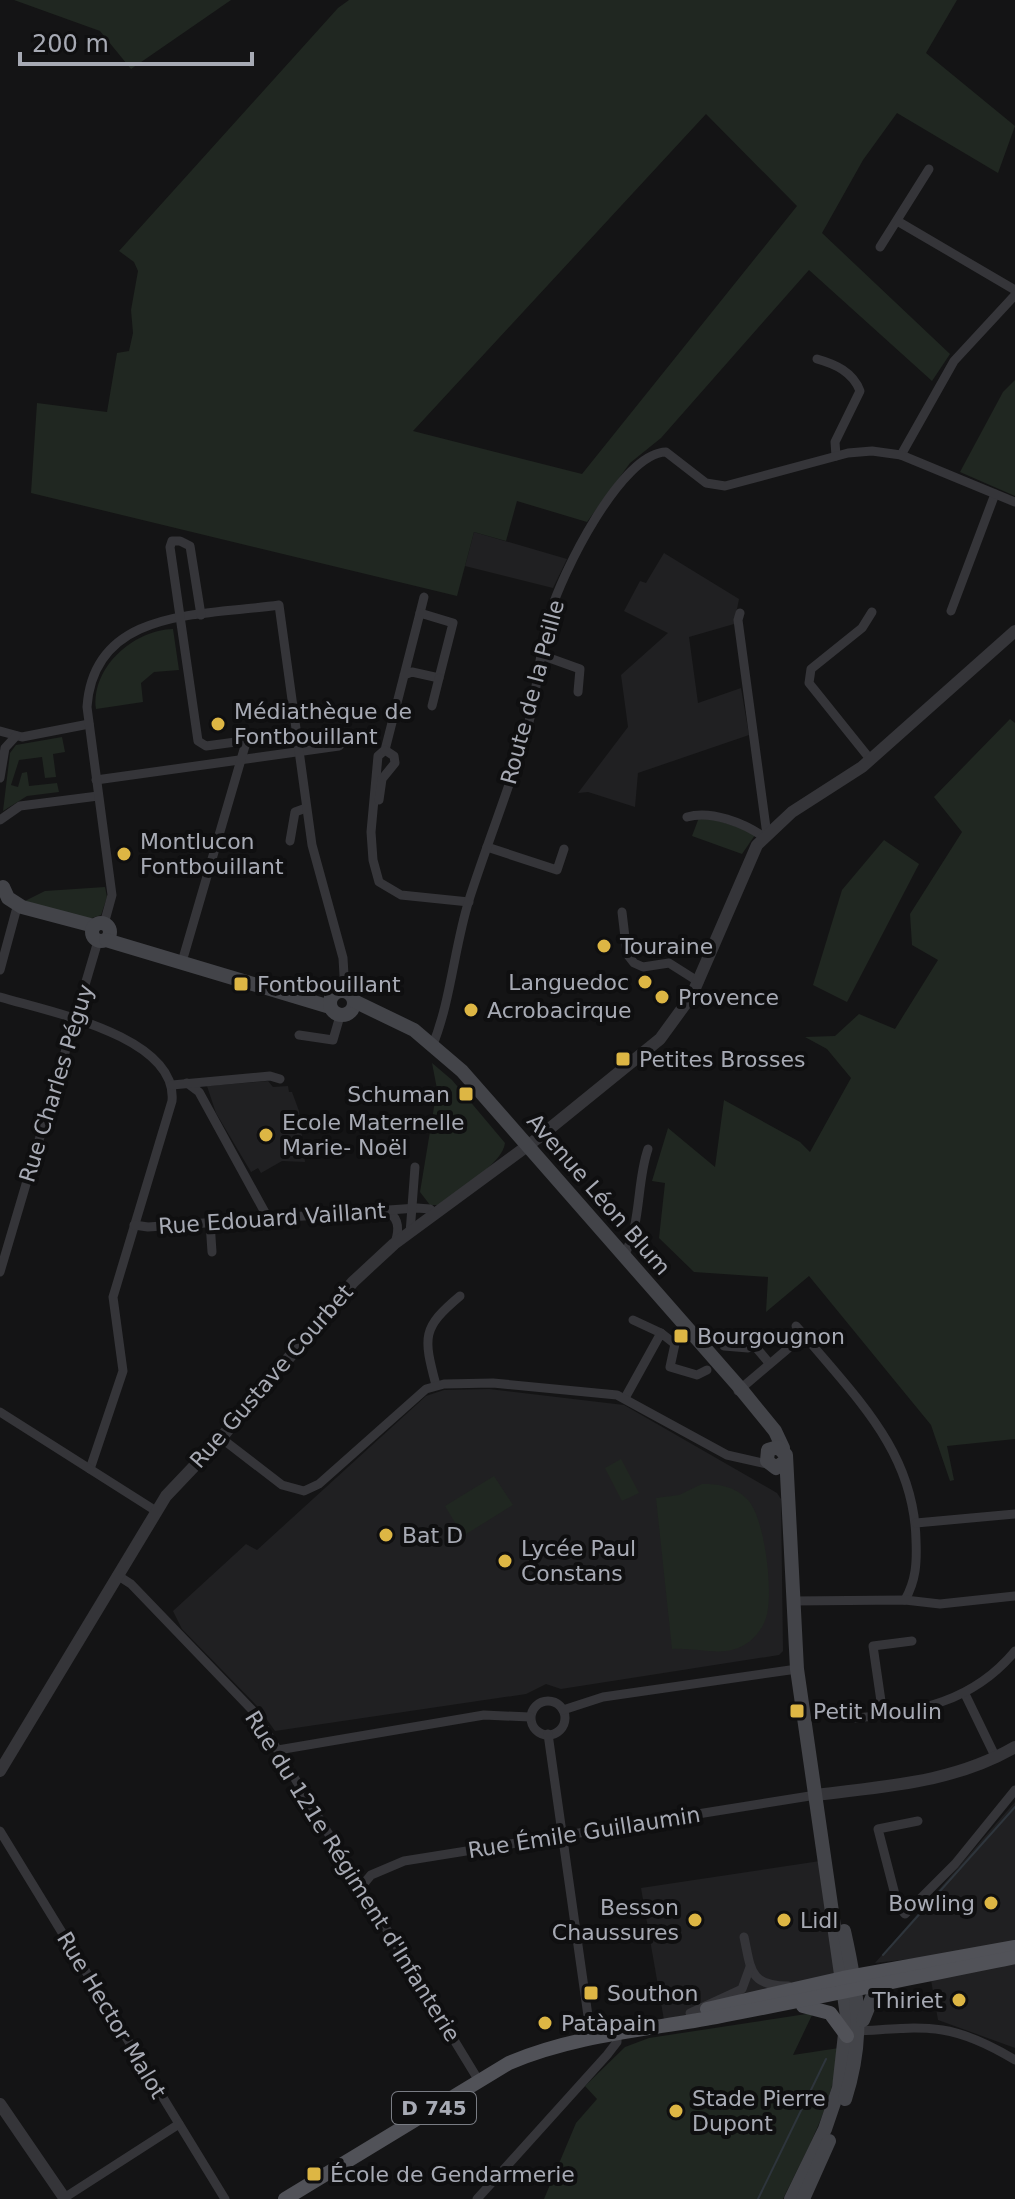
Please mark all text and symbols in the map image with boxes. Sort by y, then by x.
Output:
scale bar [20,16,252,66]
text: 200 m [32,30,109,58]
street label: Route de la Peille [496,597,569,787]
place label: Médiathèque de Fontbouillant [234,699,412,749]
marker: Médiathèque de Fontbouillant [209,715,227,733]
place label: Montlucon Fontbouillant [140,829,284,879]
marker: Montlucon Fontbouillant [115,845,133,863]
place label: Touraine [619,934,713,959]
marker: Touraine [595,937,613,955]
place label: Languedoc [508,970,629,995]
place label: Fontbouillant [257,972,401,997]
marker: Languedoc [636,973,654,991]
marker: Fontbouillant [232,975,250,993]
street label: Rue Charles Péguy [14,981,98,1185]
place label: Provence [678,985,779,1010]
marker: Provence [653,988,671,1006]
place label: Acrobacirque [487,998,632,1023]
marker: Acrobacirque [462,1001,480,1019]
place label: Petites Brosses [639,1047,805,1072]
marker: Petites Brosses [614,1050,632,1068]
place label: Schuman [347,1082,450,1107]
marker: Schuman [457,1085,475,1103]
street label: Avenue Léon Blum [522,1109,675,1280]
place label: Ecole Maternelle Marie- Noël [282,1110,465,1160]
marker: Ecole Maternelle Marie- Noël [257,1126,275,1144]
street label: Rue Edouard Vaillant [157,1198,387,1239]
street label: Rue Gustave Courbet [185,1279,358,1473]
place label: Bourgougnon [697,1324,845,1349]
marker: Bourgougnon [672,1327,690,1345]
place label: Bat D [402,1523,463,1548]
marker: Bat D [377,1526,395,1544]
place label: Lycée Paul Constans [521,1536,636,1586]
marker: Lycée Paul Constans [496,1552,514,1570]
place label: Petit Moulin [813,1699,942,1724]
marker: Petit Moulin [788,1702,806,1720]
street label: Rue du 121e Régiment d'Infanterie [240,1706,465,2046]
street label: Rue Émile Guillaumin [466,1802,702,1863]
place label: Bowling [888,1891,975,1916]
marker: Bowling [982,1894,1000,1912]
place label: Besson Chaussures [552,1895,679,1945]
place label: Lidl [800,1908,838,1933]
marker: Besson Chaussures [686,1911,704,1929]
marker: Lidl [775,1911,793,1929]
street label: Rue Hector Malot [52,1928,171,2103]
place label: Southon [607,1981,698,2006]
marker: Southon [582,1984,600,2002]
place label: Thiriet [871,1988,943,2013]
marker: Thiriet [950,1991,968,2009]
place label: Patàpain [561,2011,656,2036]
marker: Patàpain [536,2014,554,2032]
place label: Stade Pierre Dupont [692,2086,826,2136]
road number: D 745 [392,2092,476,2124]
marker: Stade Pierre Dupont [667,2102,685,2120]
place label: École de Gendarmerie [330,2162,575,2187]
marker: École de Gendarmerie [305,2165,323,2183]

